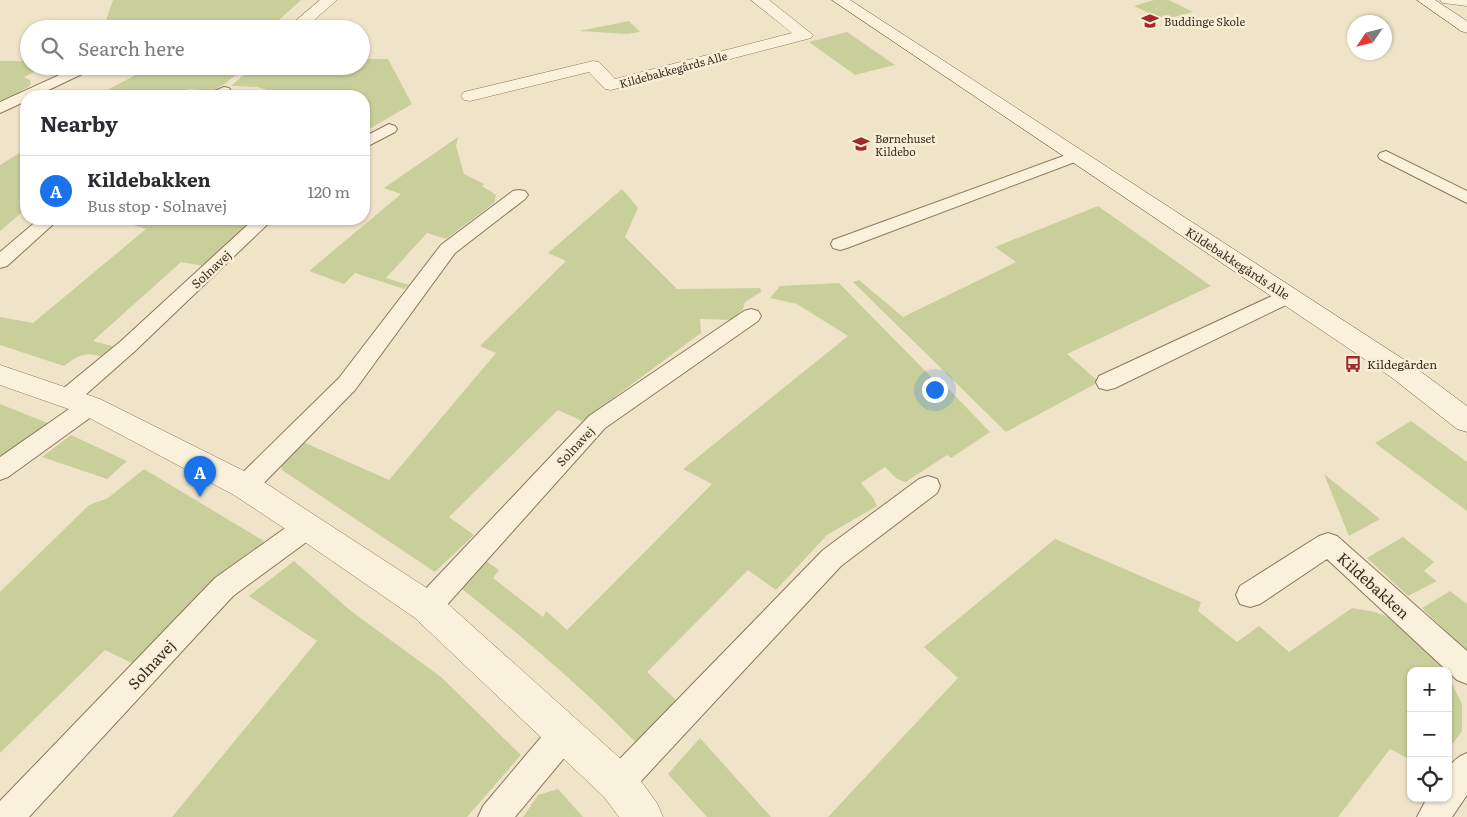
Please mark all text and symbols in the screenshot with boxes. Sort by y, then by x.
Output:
school or university icon: Buddinge Skole [1140,11,1160,31]
place label: Buddinge Skole [1164,13,1245,29]
north arrow [1347,15,1392,60]
search box [20,20,370,75]
icon: search [38,34,66,62]
text: Search here [78,34,185,62]
street label: Kildebakkegårds Alle [617,47,729,91]
text: Nearby [40,107,118,138]
place label: Børnehuset Kildebo [875,130,936,159]
school or university icon: Børnehuset Kildebo [851,134,871,154]
text: Kildebakken [87,165,211,193]
text: A [50,179,62,203]
text: 120 m [307,179,350,203]
text: Bus stop · Solnavej [87,193,227,217]
street label: Kildebakkegårds Alle [1182,222,1294,304]
street label: Solnavej [187,246,235,292]
bus stop icon: Kildegården [1343,354,1363,374]
place label: Kildegården [1367,355,1437,373]
your location [922,377,948,403]
street label: Solnavej [552,422,598,470]
pin: A [184,456,216,497]
street label: Kildebakken [1333,546,1415,624]
street label: Solnavej [122,634,180,694]
map controls [1407,667,1452,802]
button: + [1407,667,1452,712]
button: − [1407,712,1452,757]
button: locate [1407,757,1452,802]

